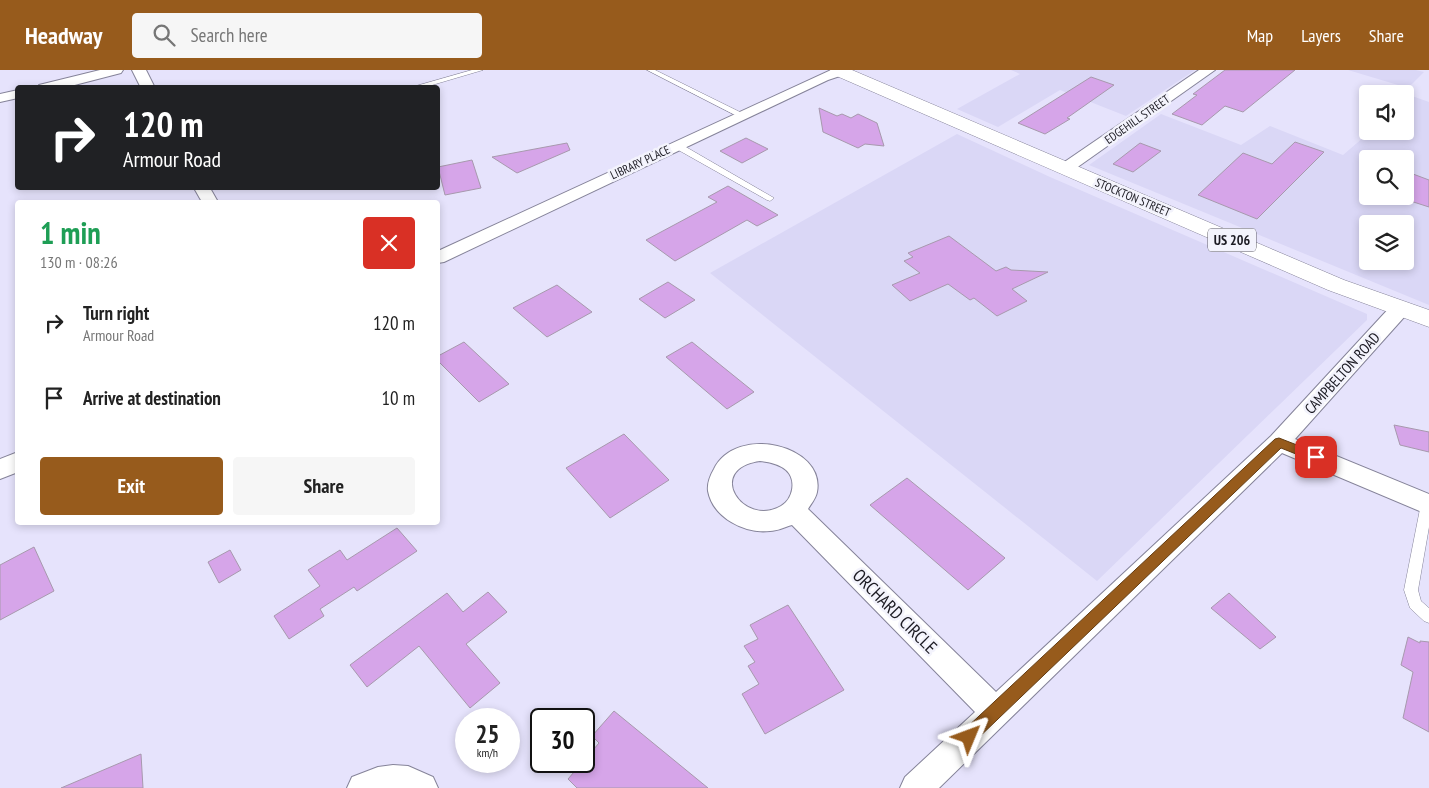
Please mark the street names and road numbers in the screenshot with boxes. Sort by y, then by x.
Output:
street label: EDGEHILL STREET [1102,91,1173,147]
street label: LIBRARY PLACE [608,142,672,182]
street label: STOCKTON STREET [1093,174,1173,220]
road number: US 206 [1208,228,1256,252]
street label: CAMPBELTON ROAD [1300,328,1384,418]
street label: ORCHARD CIRCLE [848,564,942,658]

